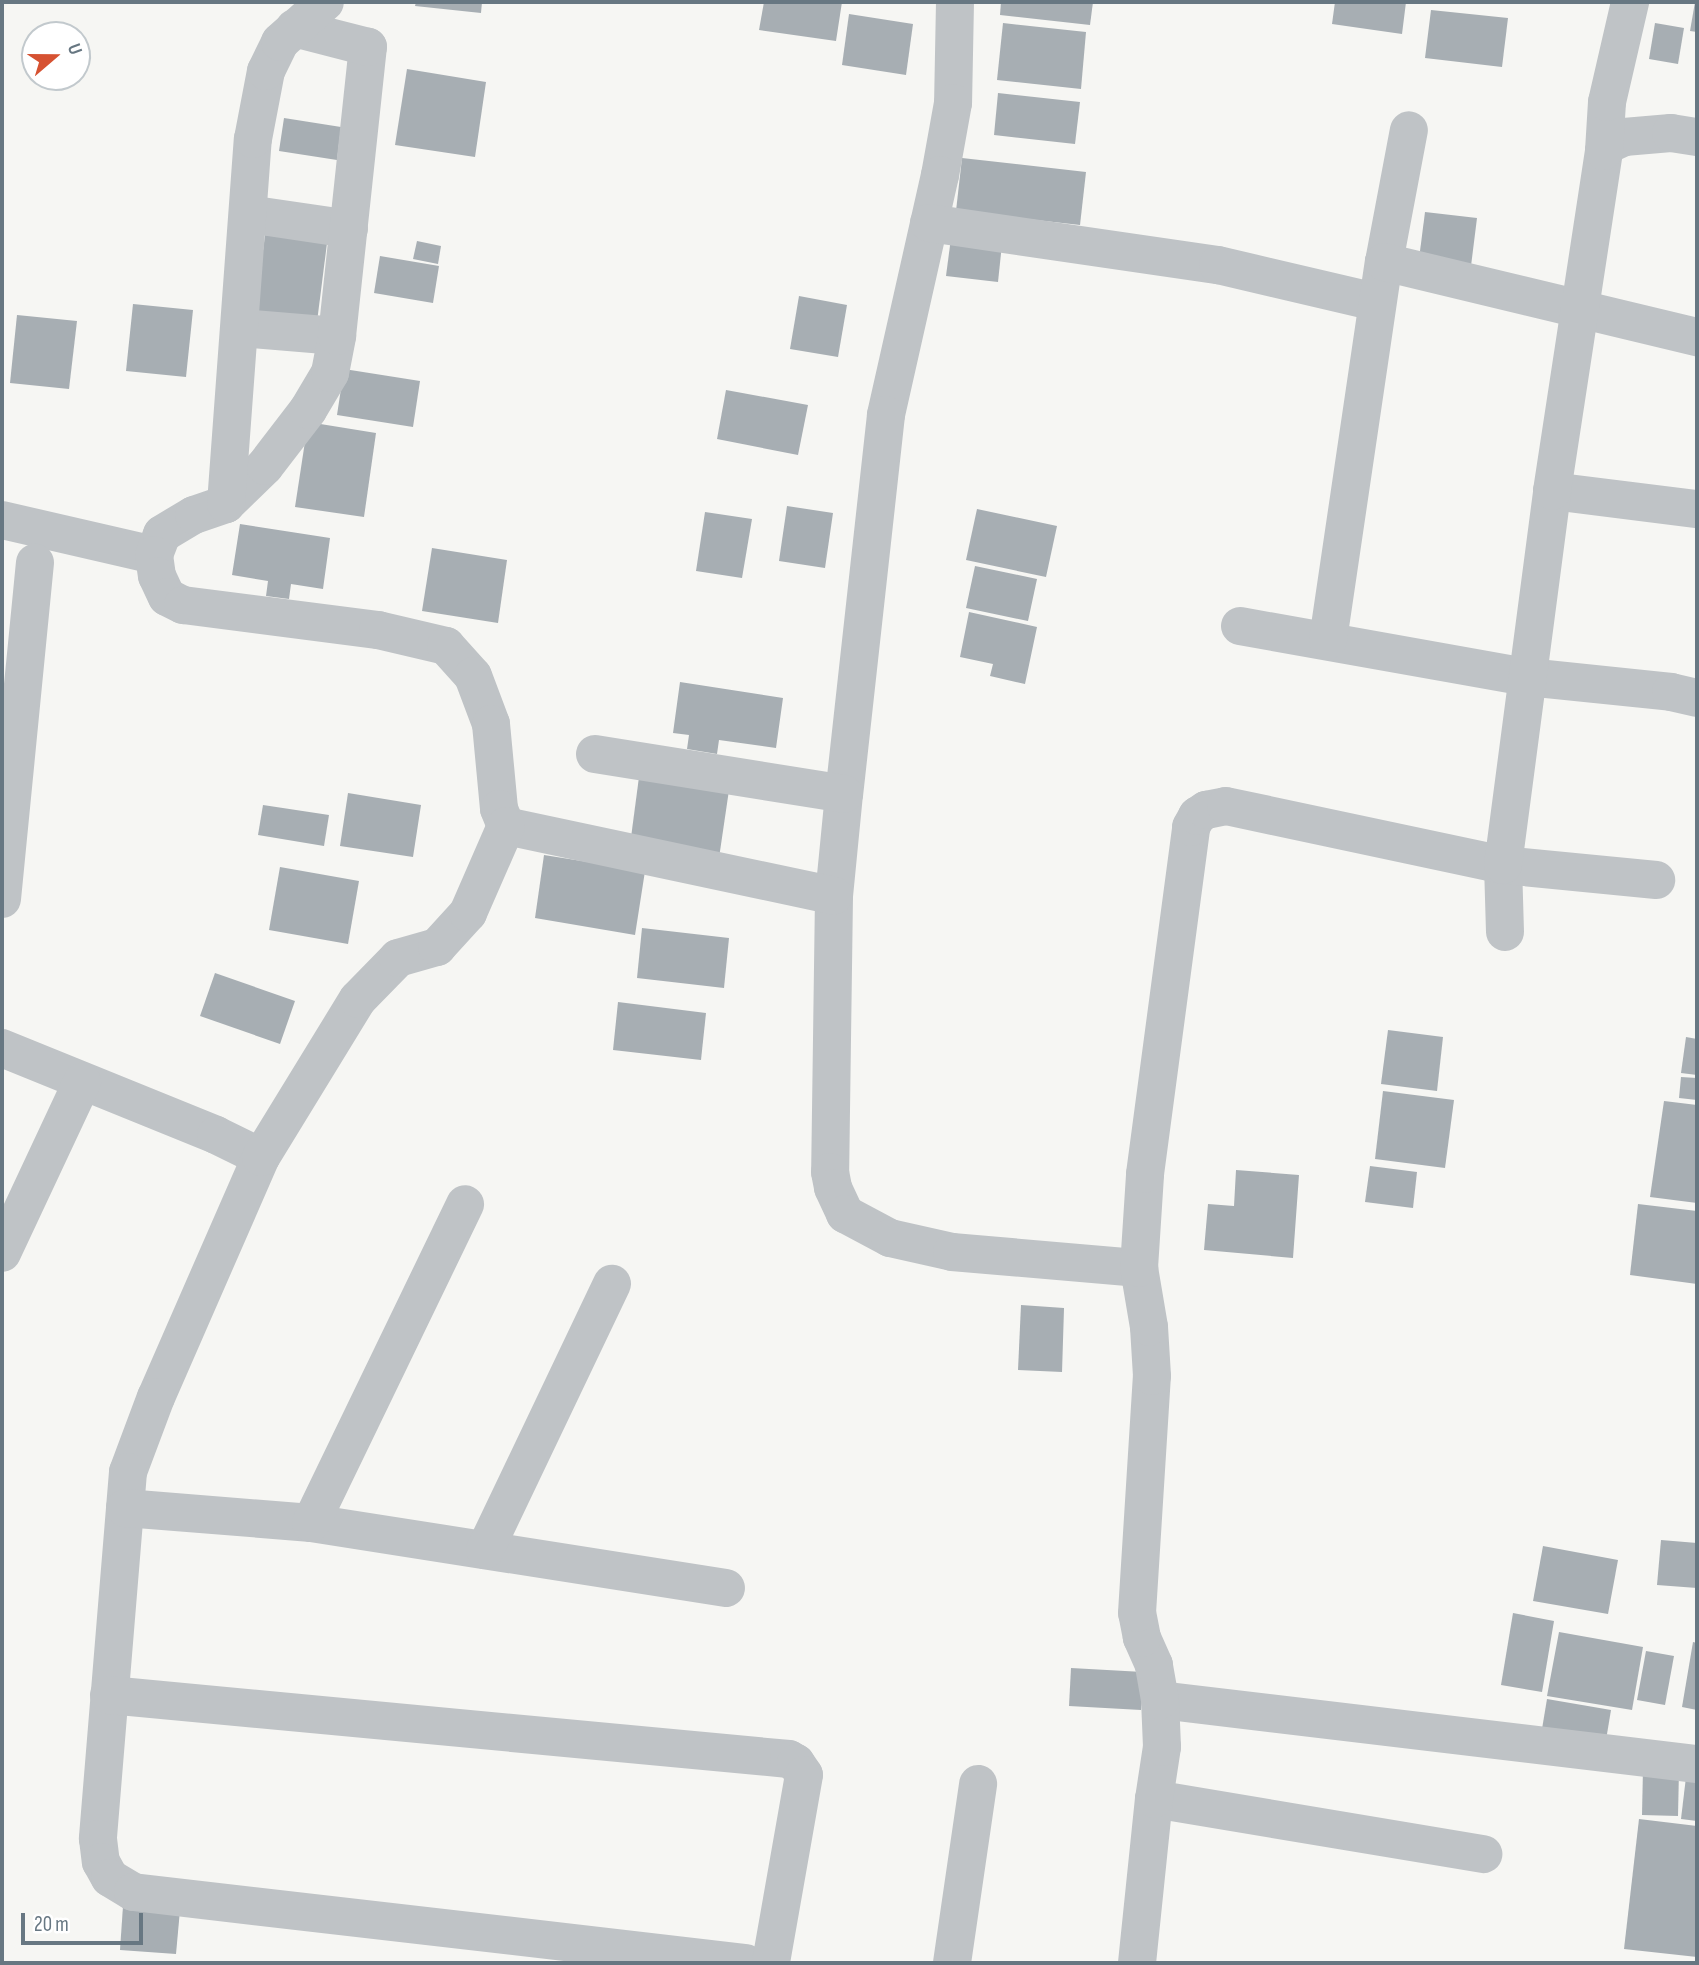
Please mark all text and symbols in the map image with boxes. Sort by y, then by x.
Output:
north arrow [21,21,91,91]
text: U [62,41,87,58]
scale bar [24,1898,147,1942]
text: 20 m [34,1912,69,1937]

